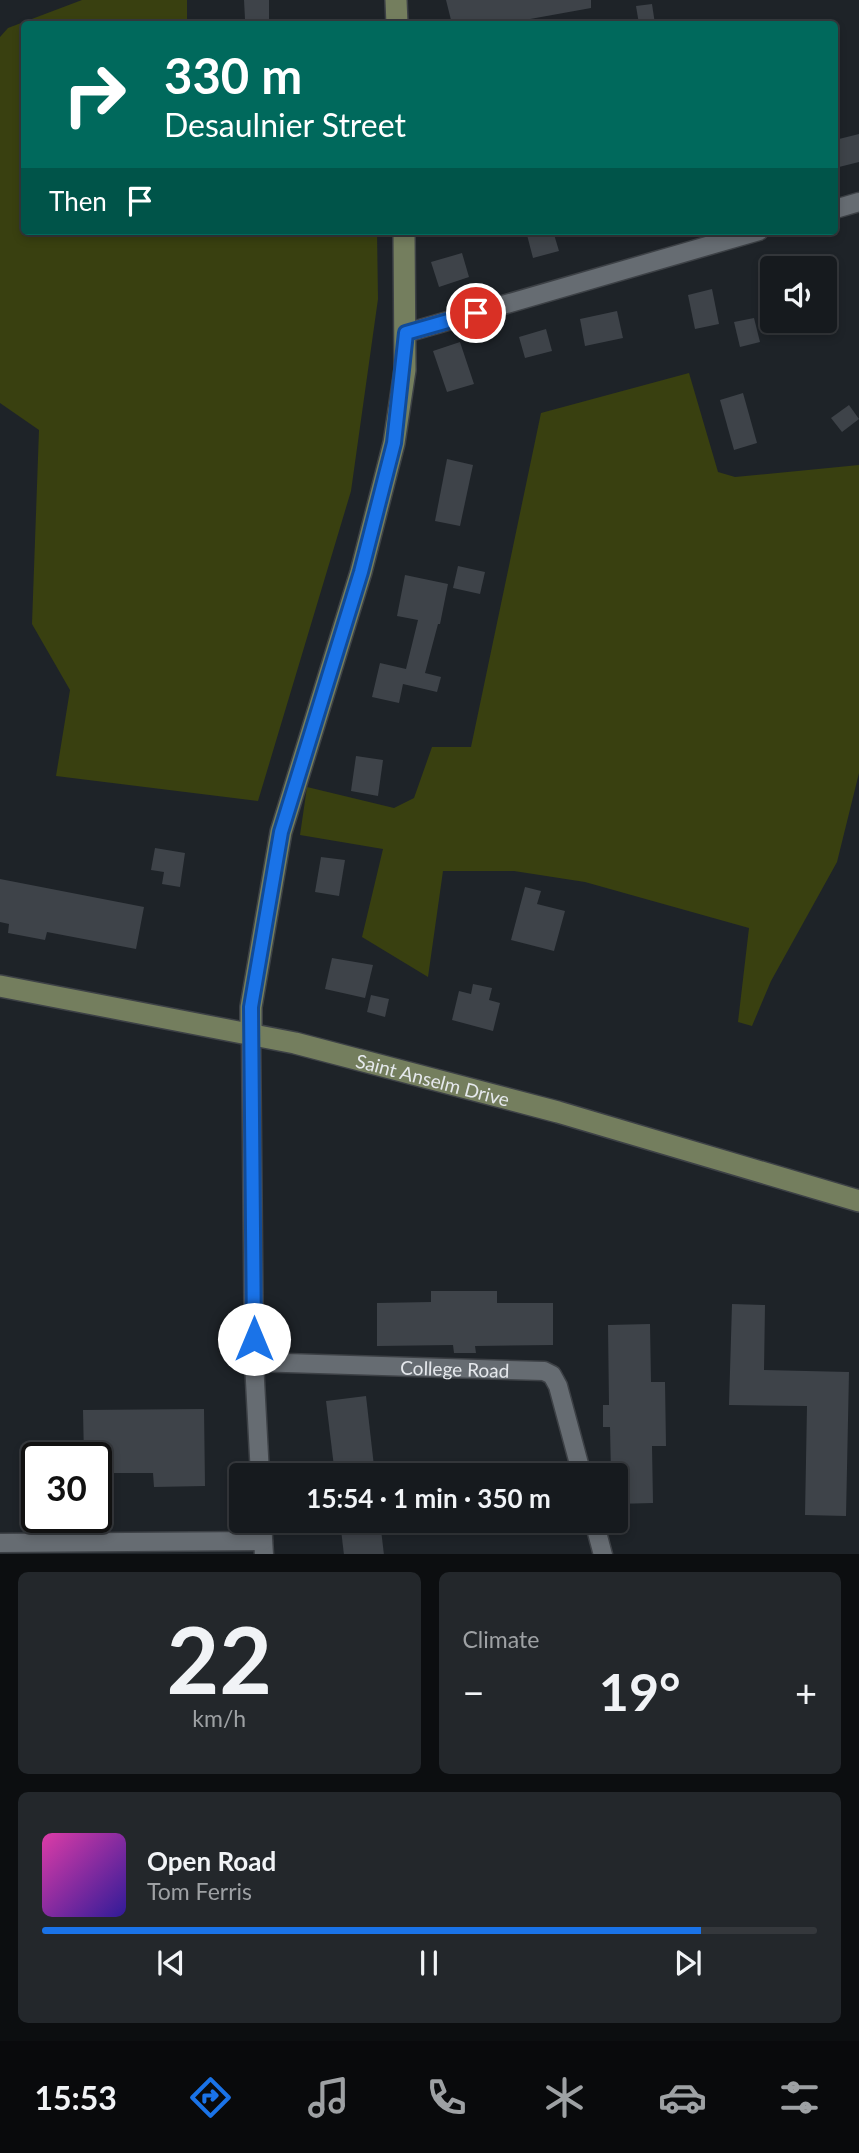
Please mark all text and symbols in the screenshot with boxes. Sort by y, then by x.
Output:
text: 330 m [164,46,302,104]
icon: right [49,49,140,140]
text: Desaulnier Street [164,105,406,144]
icon: arrive [121,182,159,220]
text: Then [49,185,107,217]
map controls [760,256,837,333]
button: sound [760,256,837,333]
pin [446,283,506,343]
icon: arrive [457,294,495,332]
street label: Saint Anselm Drive [354,1048,512,1110]
position arrow [217,1302,291,1376]
street label: College Road [400,1355,510,1381]
speed limit sign: 30 [21,1442,112,1533]
text: 15:54 · 1 min · 350 m [306,1482,551,1514]
text: 22 [166,1604,272,1713]
text: Climate [463,1625,539,1653]
text: 19° [599,1660,681,1722]
text: − [463,1669,485,1715]
text: + [795,1669,817,1715]
text: km/h [192,1704,246,1732]
text: Open Road [147,1845,276,1877]
text: Tom Ferris [147,1877,252,1905]
icon: previous [152,1944,190,1982]
icon: pause [410,1944,448,1982]
icon: next [669,1944,707,1982]
icon: directions [186,2073,235,2122]
icon: music [304,2073,353,2122]
icon: phone [422,2073,471,2122]
icon: climate [540,2073,589,2122]
icon: car [658,2073,707,2122]
icon: filters [775,2073,824,2122]
text: 15:53 [34,2078,117,2117]

